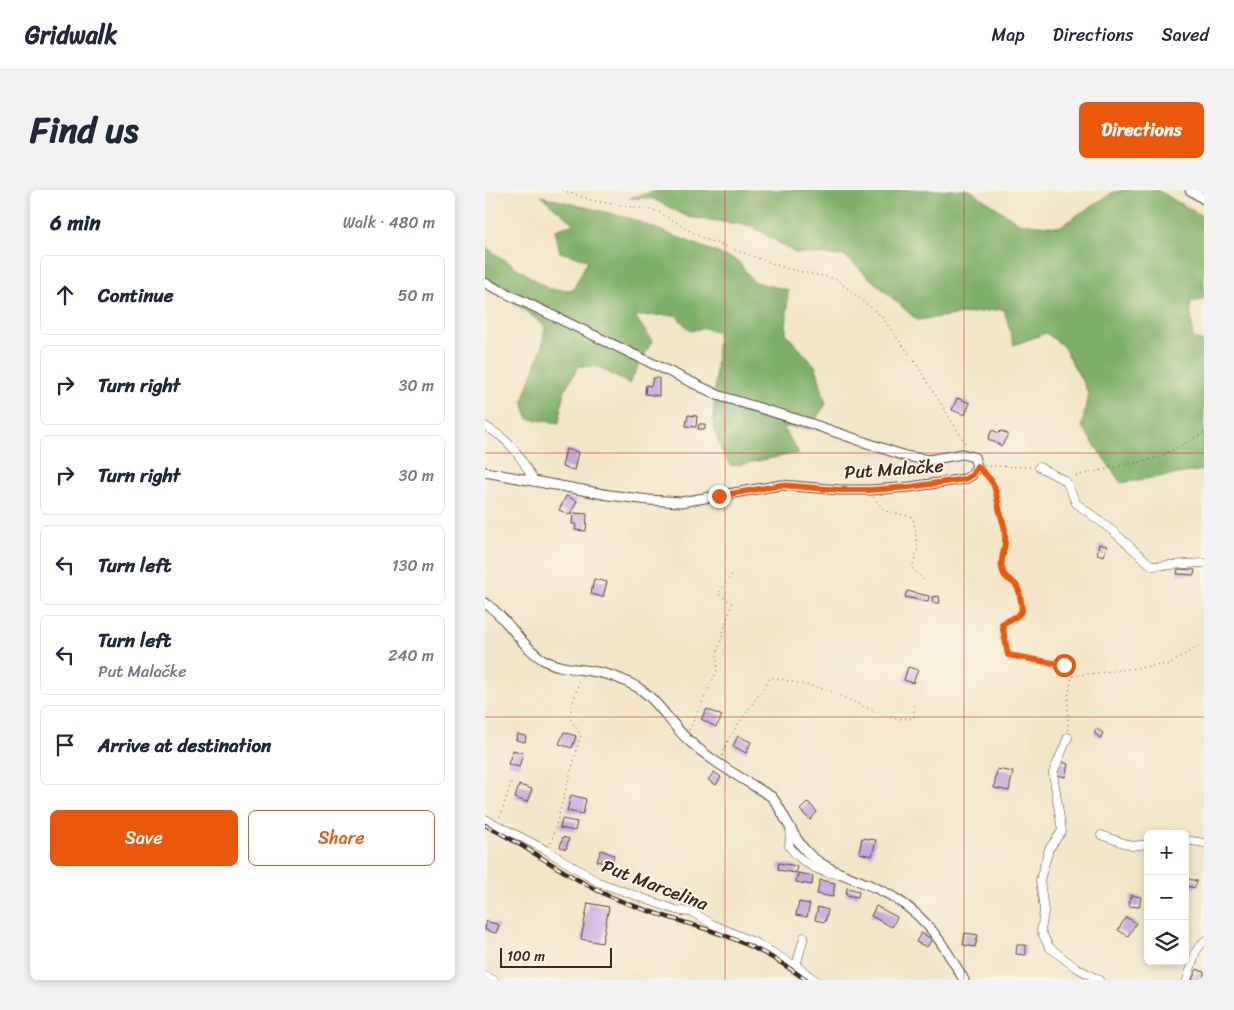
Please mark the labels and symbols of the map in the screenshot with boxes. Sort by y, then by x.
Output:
street label: Put Malačke [843,450,945,488]
route end [708,485,731,508]
route start [1053,654,1076,677]
street label: Put Marcelina [597,850,714,920]
scale bar [500,945,613,968]

